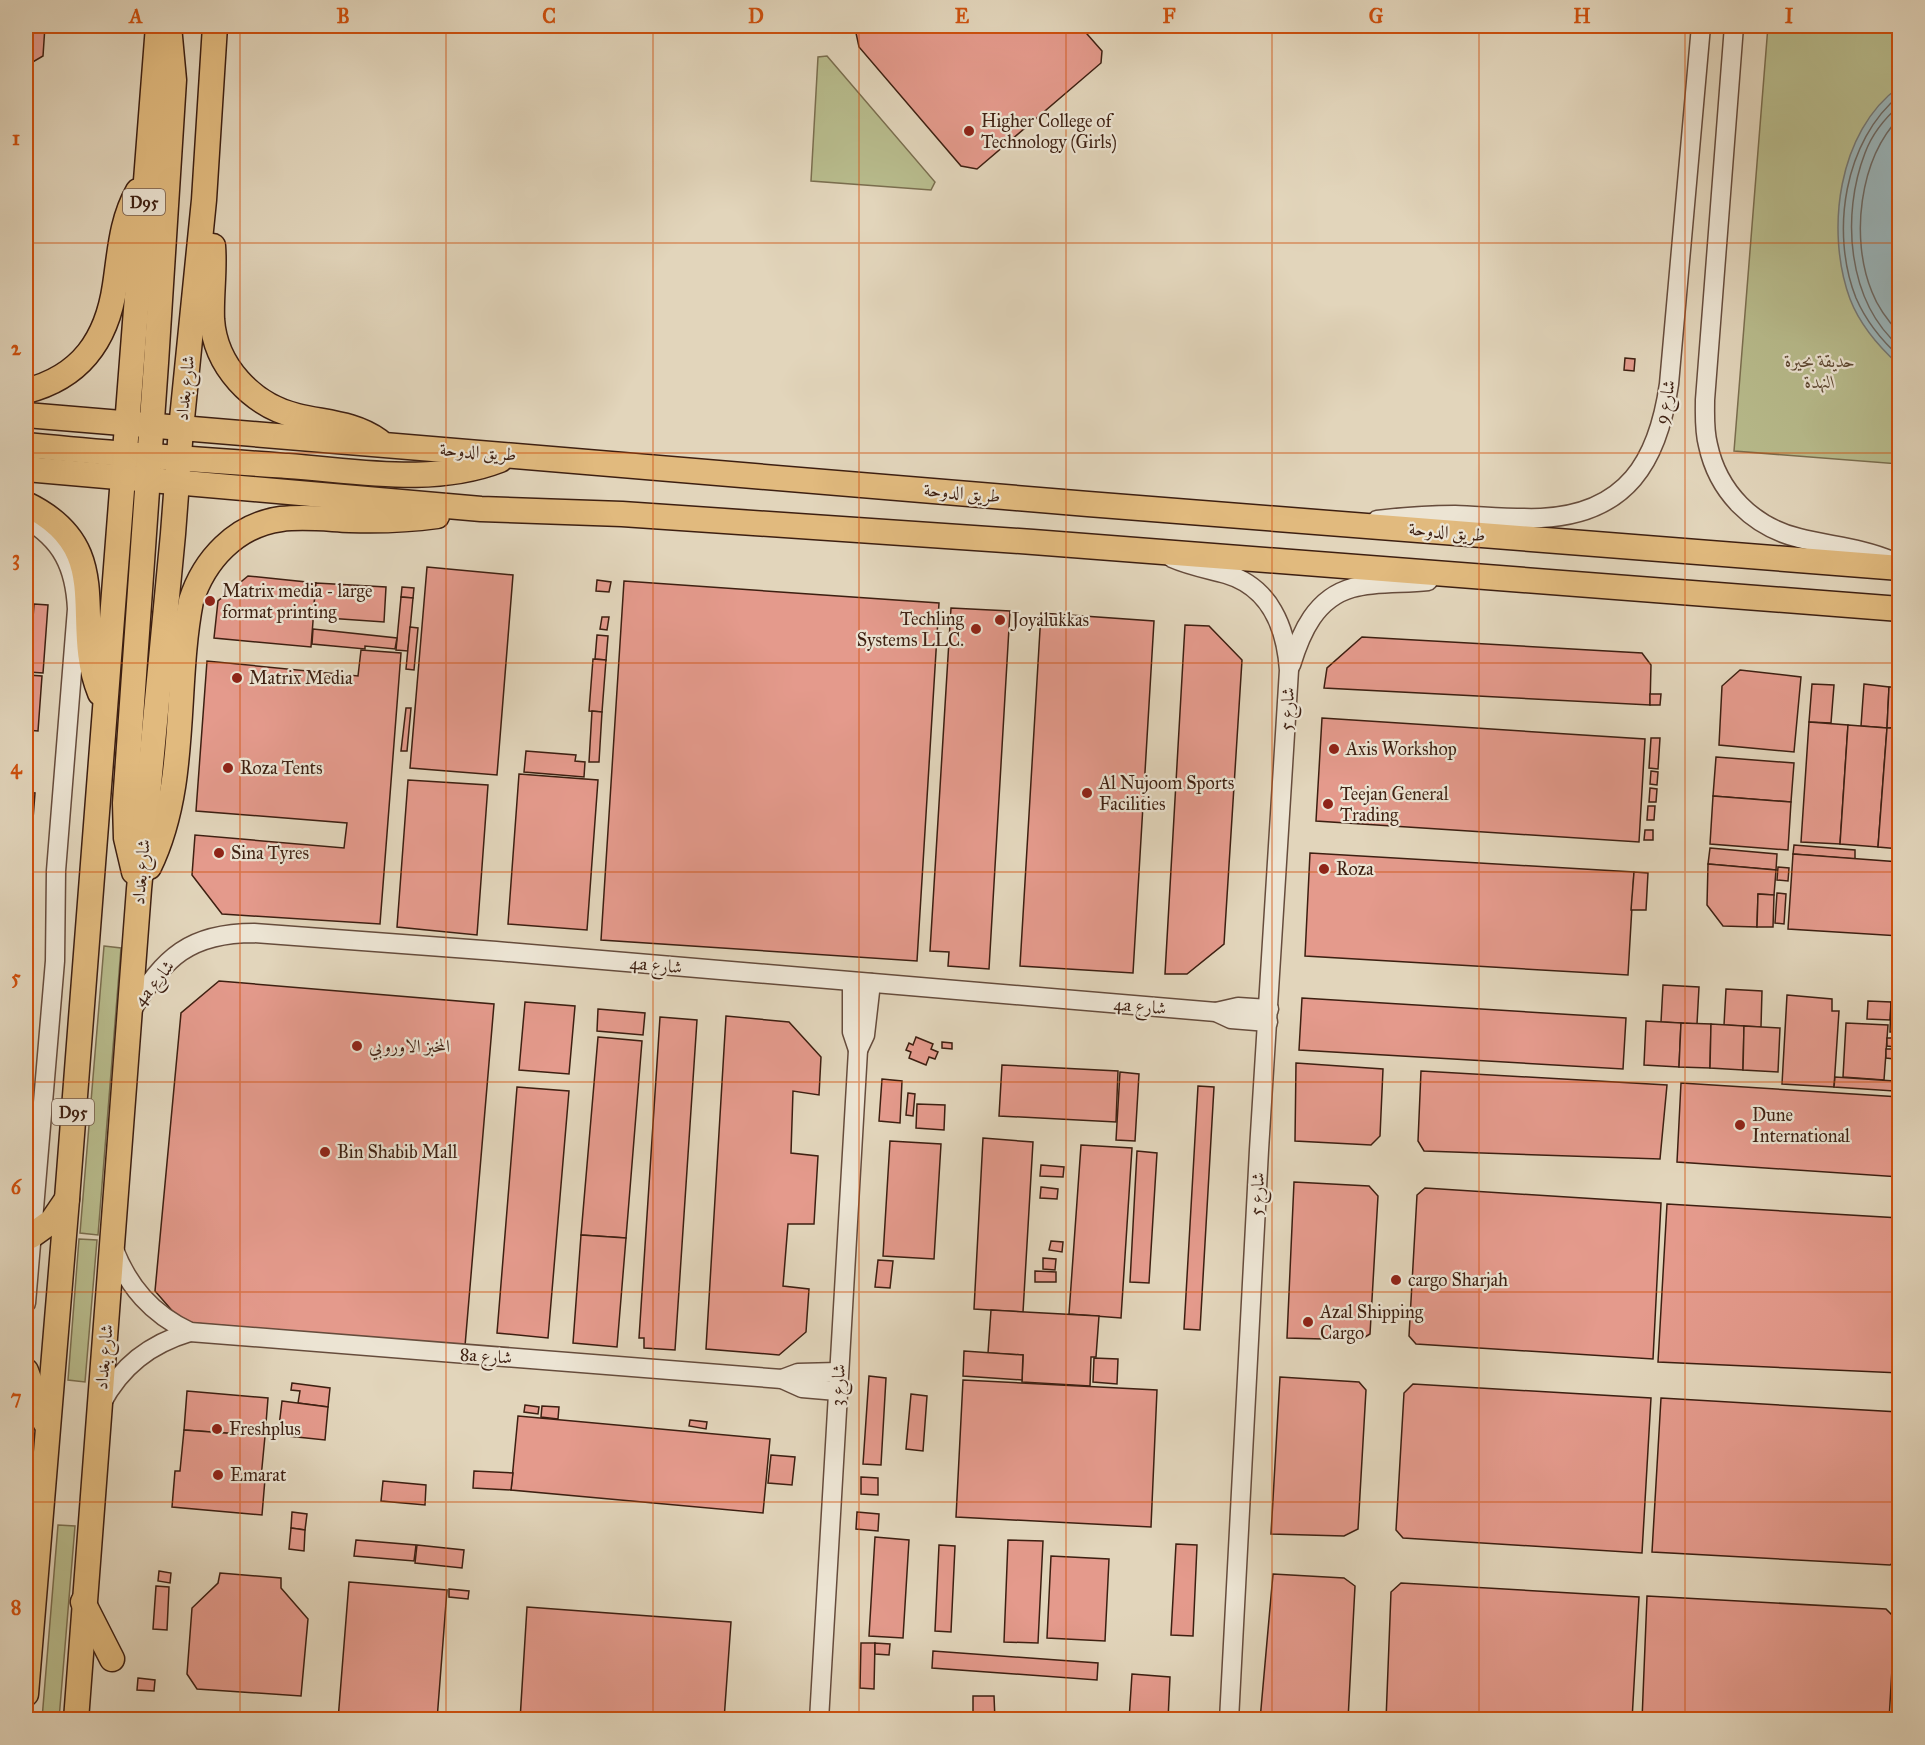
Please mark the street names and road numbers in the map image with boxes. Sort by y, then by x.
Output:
road number: D95 [123,189,165,215]
street label: شارع بغداد [171,354,203,422]
street label: شارع 9 [1650,378,1684,427]
street label: طريق الدوحة [439,438,517,467]
street label: طريق الدوحة [923,479,1001,508]
street label: طريق الدوحة [1408,518,1486,547]
street label: شارع 5 [1275,687,1303,732]
street label: شارع بغداد [127,838,159,906]
street label: 4a شارع [628,952,683,982]
street label: 4a شارع [129,956,182,1013]
street label: 4a شارع [1112,993,1167,1023]
road number: D95 [52,1099,94,1125]
street label: شارع 5 [1245,1172,1273,1217]
street label: شارع بغداد [90,1323,122,1391]
street label: 8a شارع [459,1343,513,1373]
street label: شارع 3 [826,1363,854,1407]

